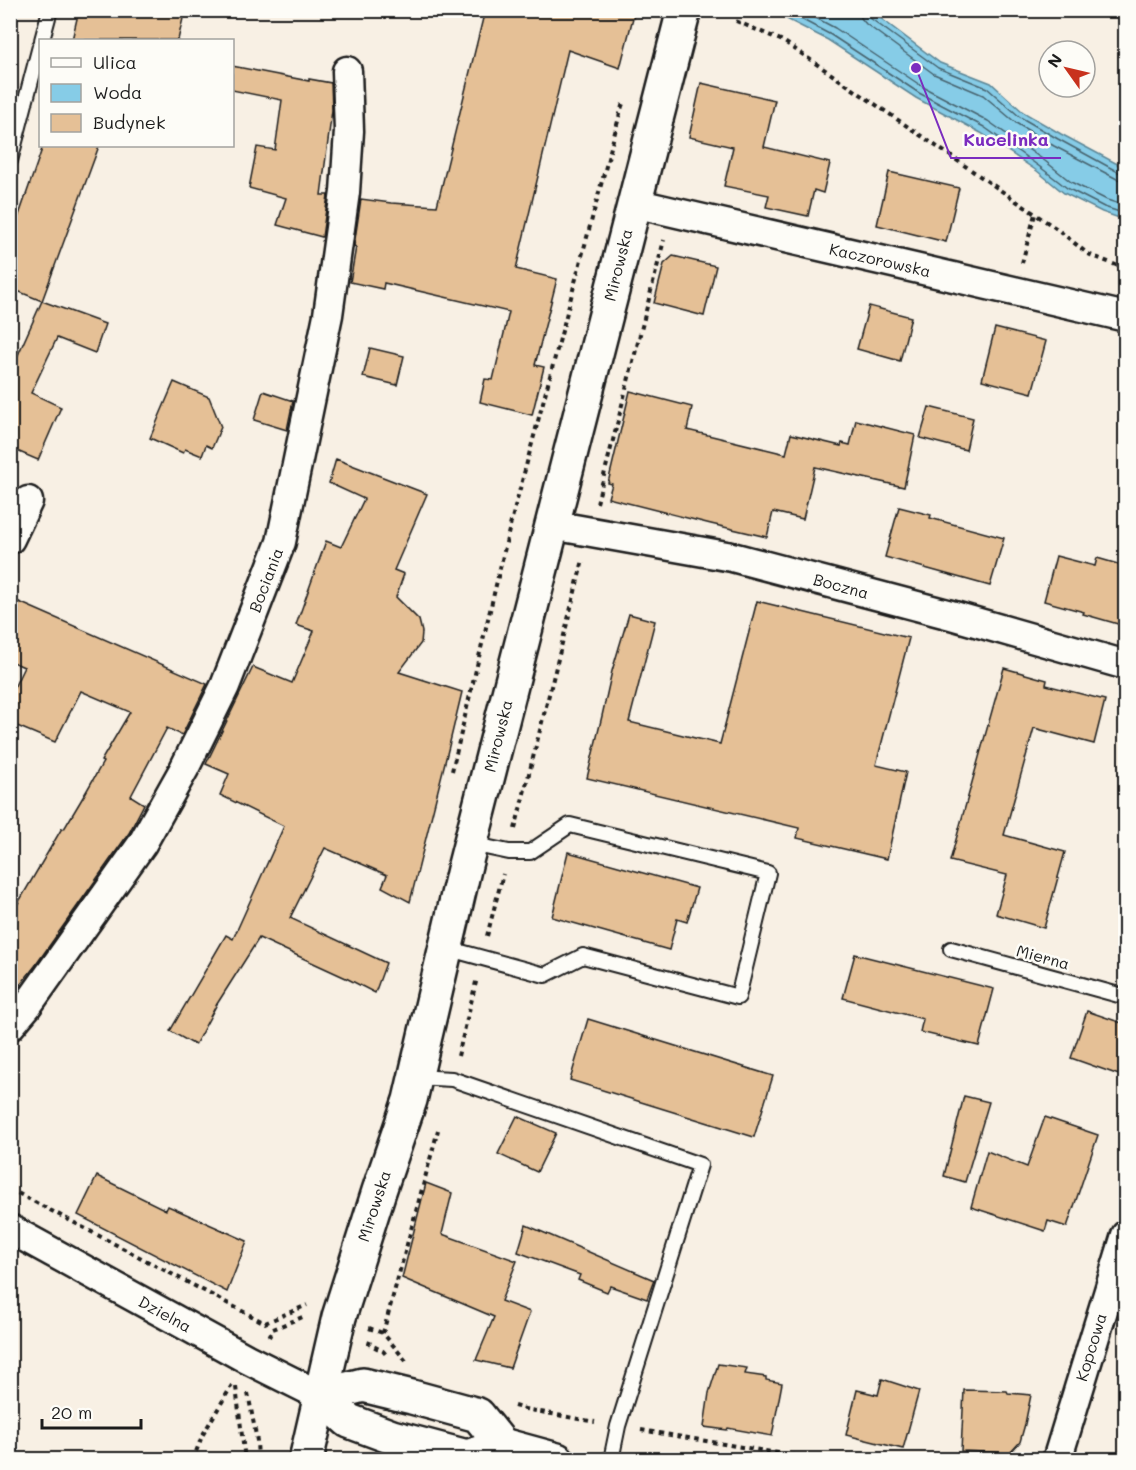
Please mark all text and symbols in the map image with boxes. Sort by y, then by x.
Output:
legend [39,39,234,147]
north arrow [1037,39,1097,99]
text: N [1042,49,1066,71]
text: Ulica [93,50,137,74]
text: Woda [93,80,142,104]
text: Budynek [93,110,166,134]
callout: Kucelinka [951,122,1061,158]
text: Kucelinka [963,127,1049,151]
street label: Mirowska [598,226,637,303]
street label: Kaczorowska [827,238,933,281]
street label: Bociania [244,545,287,615]
street label: Boczna [811,568,871,603]
street label: Mirowska [478,697,517,774]
street label: Mierna [1014,939,1072,974]
street label: Mirowska [352,1167,395,1244]
street label: Dzielna [135,1290,196,1337]
street label: Kopcowa [1070,1310,1111,1384]
scale bar [42,1392,141,1430]
text: 20 m [51,1400,92,1424]

